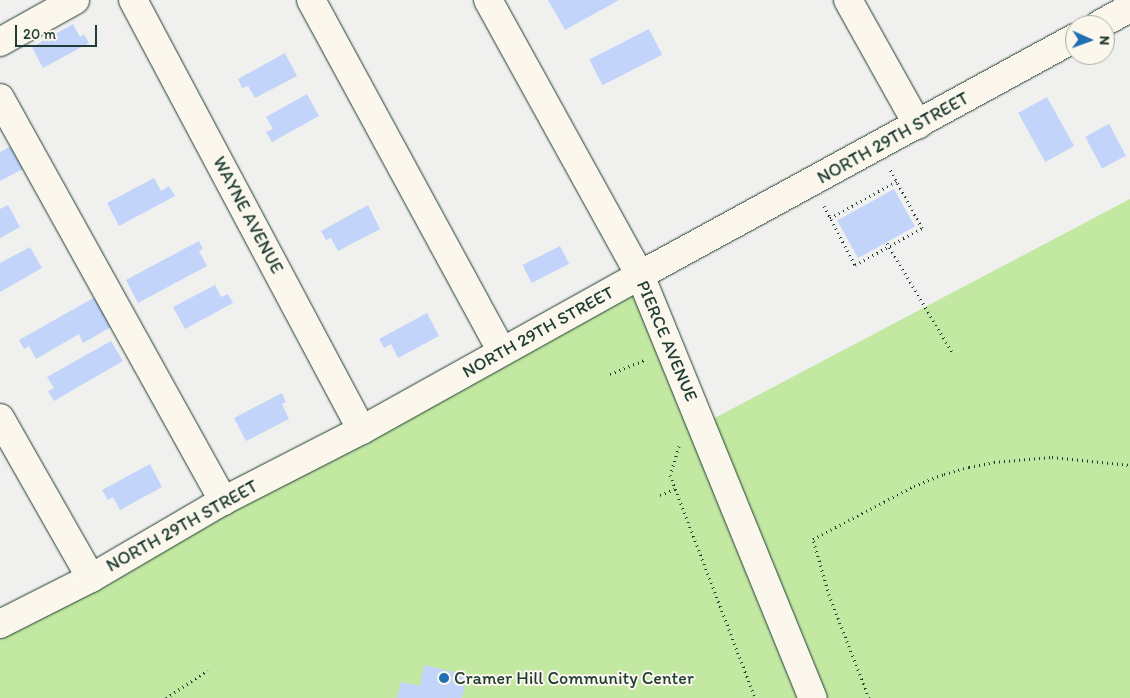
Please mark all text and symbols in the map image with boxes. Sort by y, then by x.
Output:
scale bar [18,15,100,47]
north arrow [1065,15,1115,65]
text: 20 m [23,25,56,43]
text: N [1096,35,1113,46]
street label: NORTH 29TH STREET [813,87,973,189]
street label: WAYNE AVENUE [208,153,288,277]
street label: PIERCE AVENUE [632,277,702,405]
street label: NORTH 29TH STREET [458,281,618,383]
street label: NORTH 29TH STREET [102,475,262,577]
place label: Cramer Hill Community Center [454,667,695,689]
marker: Cramer Hill Community Center [438,672,450,684]

